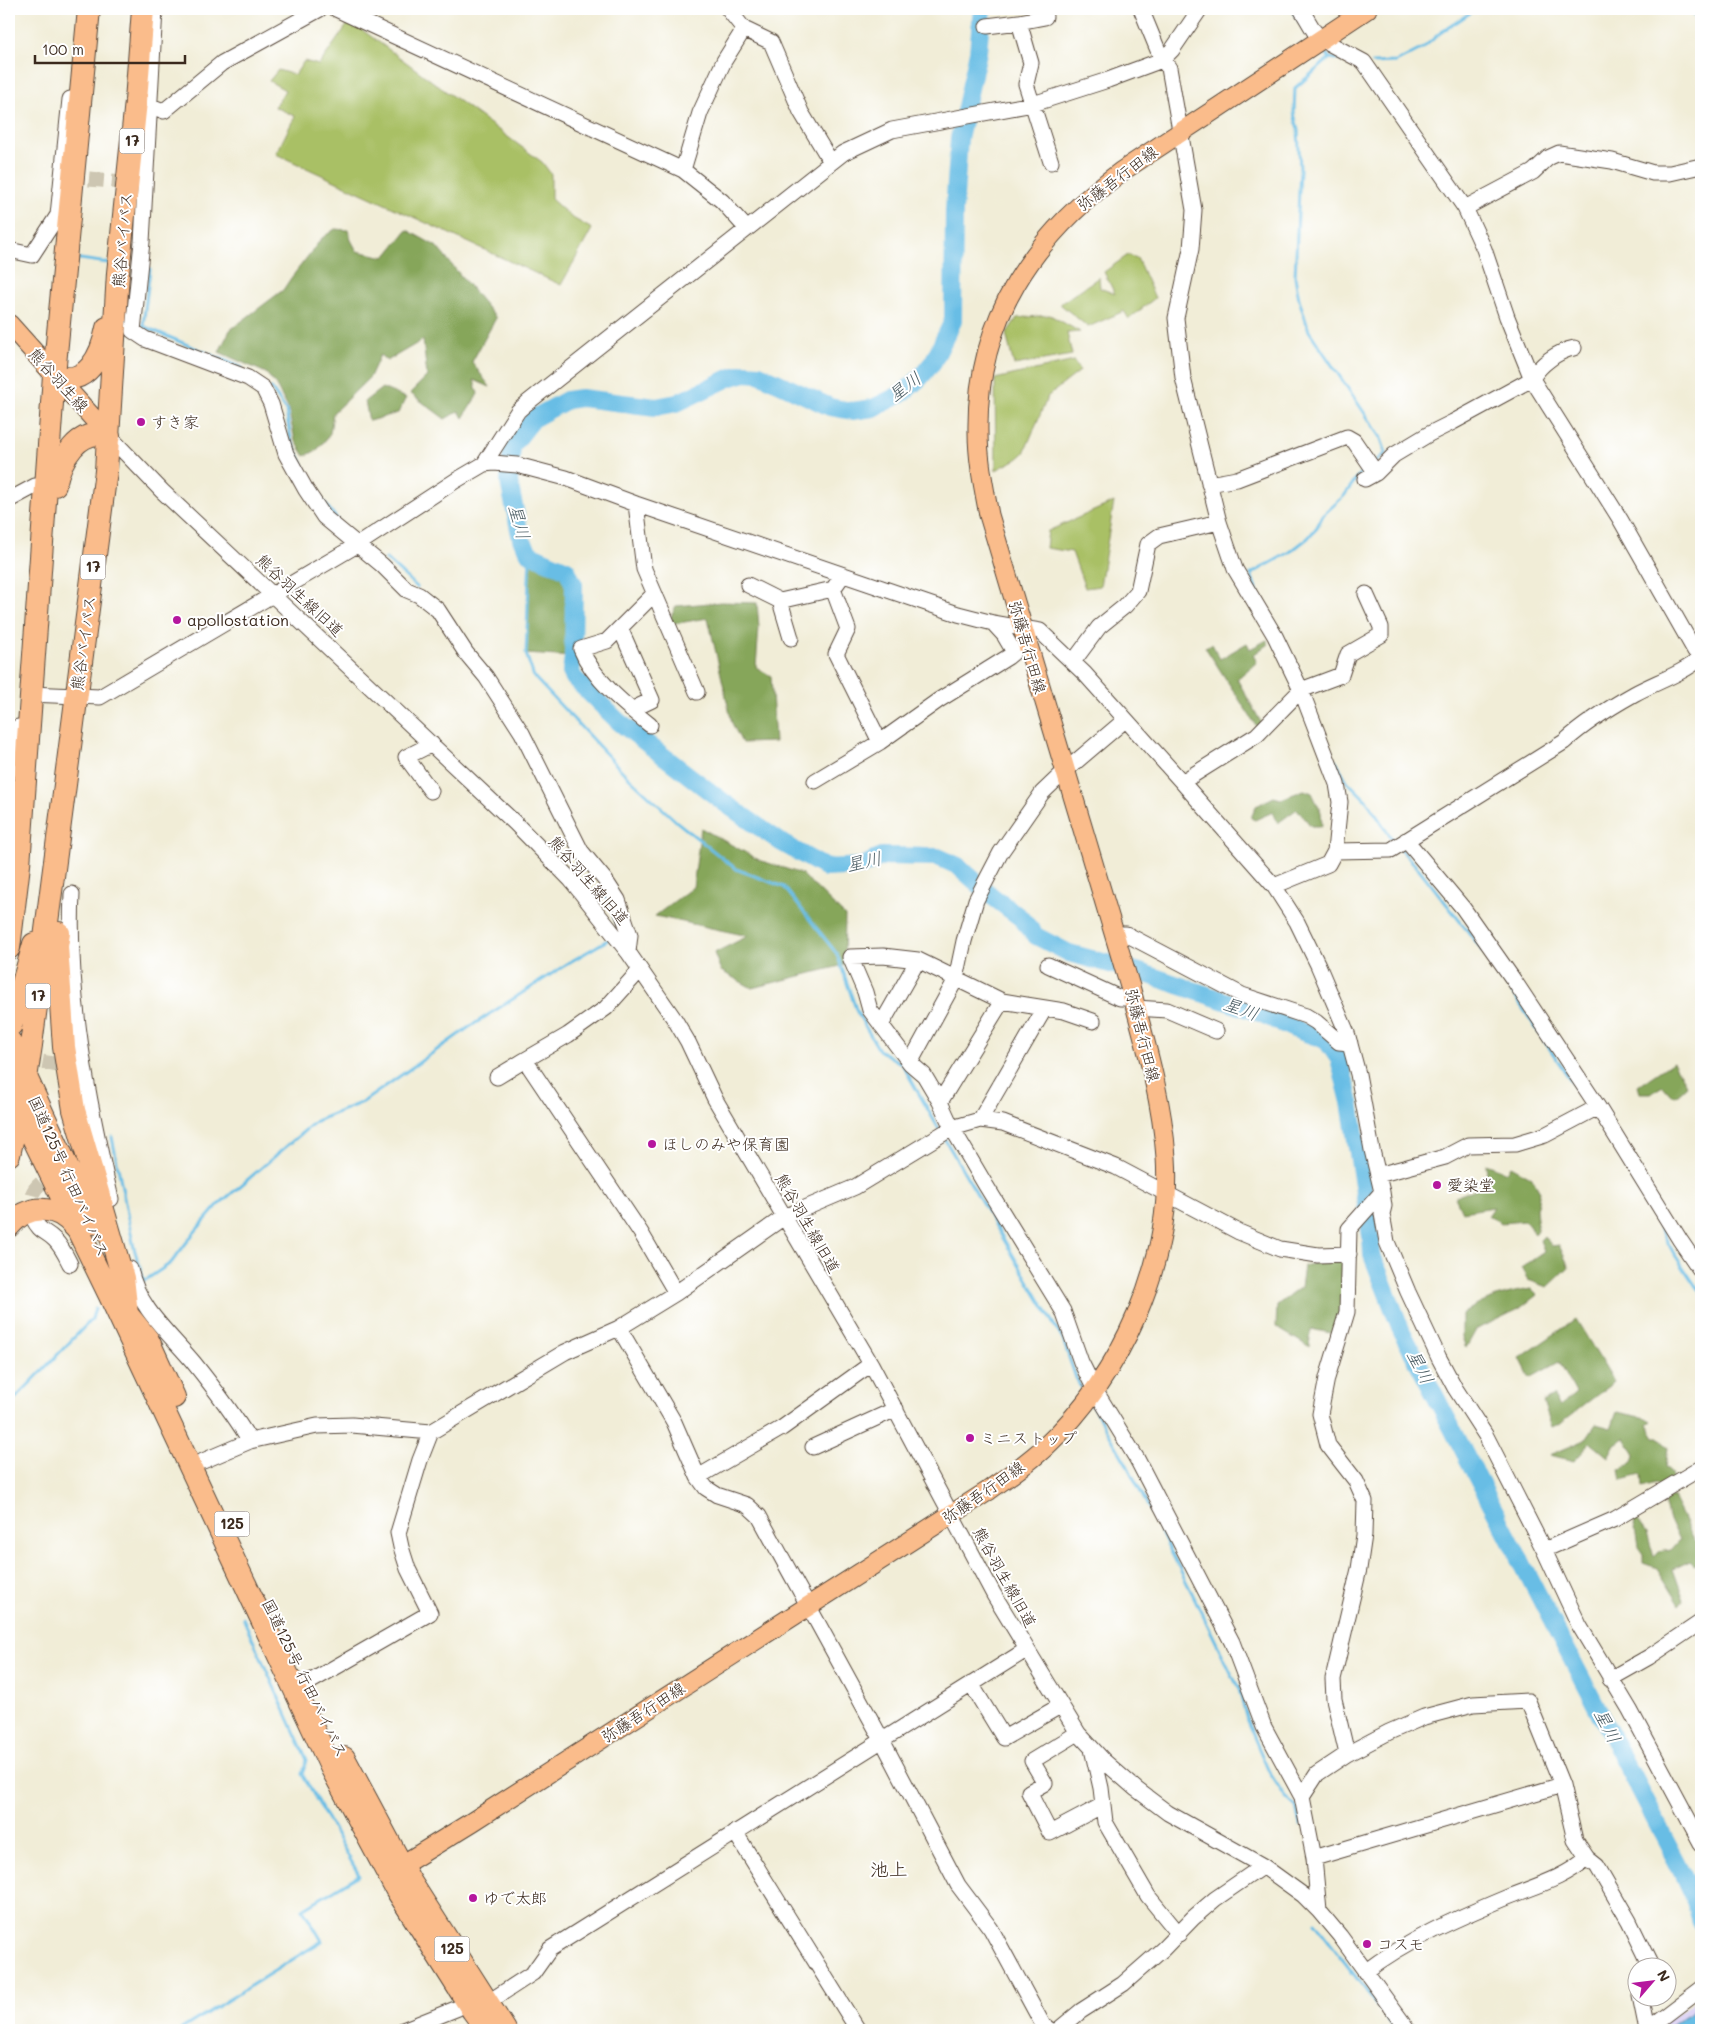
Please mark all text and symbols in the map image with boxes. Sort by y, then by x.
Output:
scale bar [35,32,185,64]
text: 100 m [42,39,84,59]
road number: 17 [120,128,144,154]
street label: 弥藤吾行田線 [1072,140,1161,215]
street label: 熊谷バイパス [107,191,136,289]
street label: 熊谷羽生線 [25,343,94,416]
water label: 星川 [883,366,926,407]
place label: すき家 [151,411,199,432]
marker: すき家 [135,416,147,428]
water label: 星川 [504,501,536,542]
street label: 熊谷羽生線旧道 [252,549,348,641]
road number: 17 [80,554,106,580]
street label: 熊谷バイパス [65,594,100,692]
street label: 弥藤吾行田線 [1005,598,1052,696]
place label: apollostation [187,609,289,630]
marker: apollostation [171,614,183,626]
street label: 熊谷羽生線旧道 [545,831,634,929]
water label: 星川 [844,846,884,877]
road number: 17 [26,984,50,1008]
street label: 弥藤吾行田線 [1122,986,1165,1084]
water label: 星川 [1220,991,1262,1025]
street label: 国道125号 行田バイパス [24,1092,114,1260]
place label: ほしのみや保育園 [662,1133,790,1154]
marker: ほしのみや保育園 [646,1138,658,1150]
street label: 熊谷羽生線旧道 [771,1169,846,1277]
place label: 愛染堂 [1447,1174,1495,1195]
marker: 愛染堂 [1431,1179,1443,1191]
water label: 星川 [1402,1345,1440,1388]
place label: ミニストップ [980,1427,1078,1448]
marker: ミニストップ [964,1432,976,1444]
street label: 弥藤吾行田線 [937,1455,1028,1528]
road number: 125 [214,1512,250,1536]
street label: 熊谷羽生線旧道 [969,1523,1042,1631]
street label: 国道125号 行田バイパス [258,1595,353,1761]
street label: 弥藤吾行田線 [597,1677,689,1747]
water label: 星川 [1589,1704,1627,1747]
district label: 池上 [870,1856,908,1881]
place label: ゆで太郎 [483,1887,547,1908]
marker: ゆで太郎 [467,1892,479,1904]
place label: コスモ [1377,1933,1424,1954]
road number: 125 [434,1936,470,1962]
marker: コスモ [1361,1938,1373,1950]
north arrow [1628,1956,1678,2006]
text: N [1653,1967,1675,1985]

